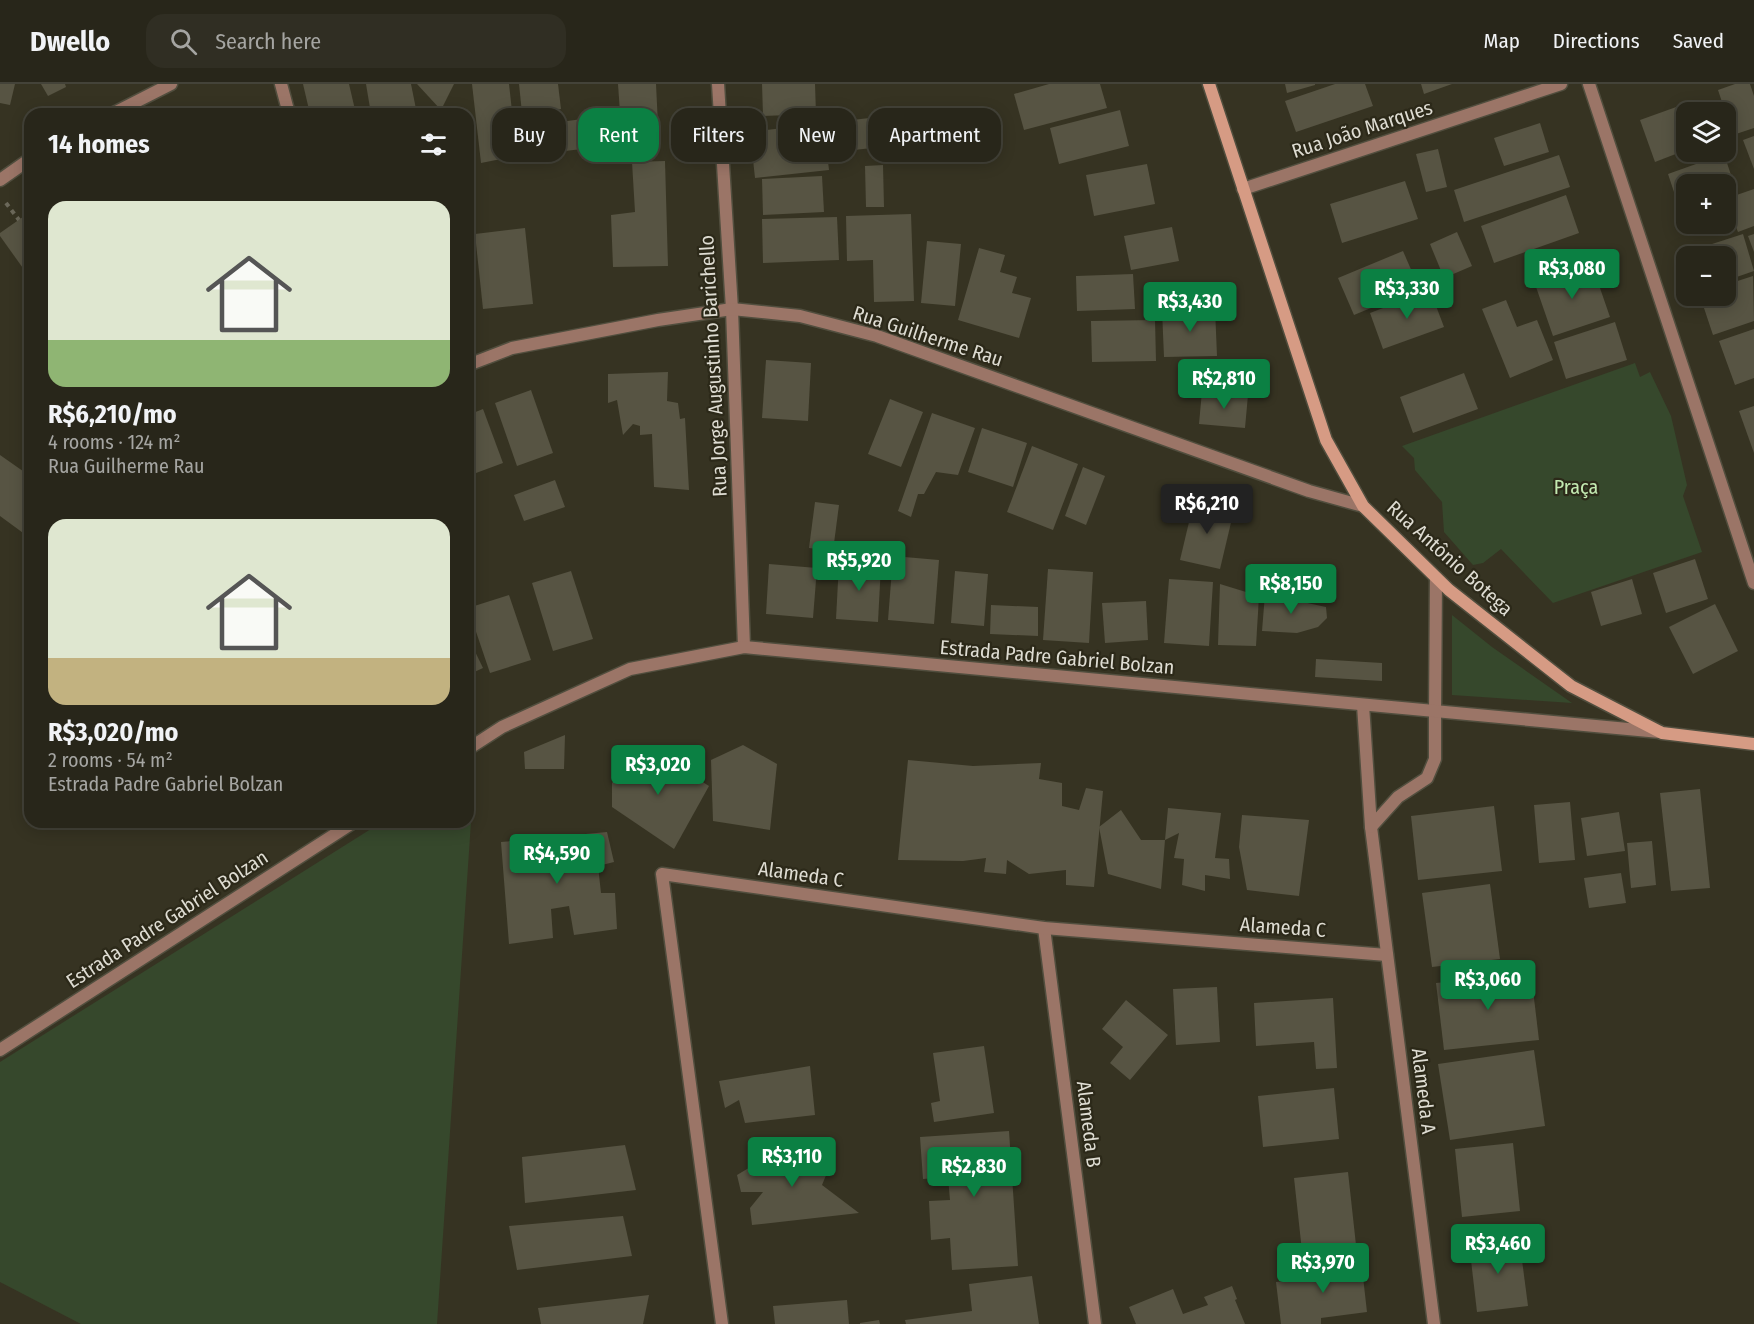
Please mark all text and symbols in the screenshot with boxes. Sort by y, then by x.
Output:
search box [146,14,566,68]
text: Dwello [30,25,110,58]
icon: search [167,25,200,58]
text: Search here [215,28,321,55]
text: Map [1483,28,1520,54]
text: Directions [1553,28,1640,54]
text: Saved [1673,28,1724,54]
street label: Rua João Marques [1289,95,1435,163]
map controls [1676,102,1736,306]
button: layers [1676,102,1736,162]
chip: Buy [492,108,566,162]
chip: Rent [578,108,659,162]
chip: Filters [671,108,766,162]
chip: New [778,108,856,162]
chip: Apartment [868,108,1001,162]
icon: filters [417,128,450,161]
text: 14 homes [48,129,150,160]
button: + [1676,174,1736,234]
street label: Rua Jorge Augustinho Barichello [694,235,732,497]
icon: home [195,240,303,348]
button: − [1676,246,1736,306]
pin: R$3,080 [1517,249,1627,300]
text: R$3,080 [1538,256,1606,280]
pin: R$3,330 [1352,269,1462,320]
text: R$3,330 [1374,276,1440,300]
pin: R$3,430 [1135,282,1245,333]
text: R$3,430 [1158,289,1223,313]
street label: Rua Guilherme Rau [850,300,1006,372]
pin: R$2,810 [1169,359,1279,410]
text: R$2,810 [1192,366,1256,390]
text: R$6,210/mo [48,399,177,430]
text: 4 rooms · 124 m² [48,430,181,454]
text: Rua Guilherme Rau [48,454,204,478]
park label: Praça [1554,475,1598,499]
pin: R$6,210 [1152,484,1262,535]
text: R$6,210 [1175,491,1239,515]
street label: Rua Antônio Botega [1382,495,1518,621]
pin: R$5,920 [804,541,914,592]
text: R$5,920 [826,548,892,572]
icon: home [195,558,303,666]
pin: R$8,150 [1236,564,1346,615]
text: R$8,150 [1259,571,1323,595]
street label: Estrada Padre Gabriel Bolzan [939,635,1175,679]
text: R$3,020/mo [48,717,178,748]
pin: R$3,020 [603,745,713,796]
text: 2 rooms · 54 m² [48,748,173,772]
text: R$3,020 [625,752,691,776]
text: Estrada Padre Gabriel Bolzan [48,772,283,796]
pin: R$4,590 [502,834,612,885]
text: R$4,590 [524,841,590,865]
street label: Estrada Padre Gabriel Bolzan [62,845,272,993]
street label: Alameda C [757,856,845,892]
street label: Alameda C [1239,912,1327,942]
pin: R$3,060 [1433,960,1543,1011]
text: R$3,060 [1454,967,1522,991]
street label: Alameda A [1407,1047,1441,1136]
street label: Alameda B [1072,1079,1106,1169]
pin: R$3,110 [737,1137,847,1188]
text: R$3,110 [762,1144,822,1168]
pin: R$2,830 [919,1147,1029,1198]
text: R$2,830 [941,1154,1007,1178]
pin: R$3,460 [1443,1224,1553,1275]
text: R$3,460 [1465,1231,1531,1255]
pin: R$3,970 [1268,1243,1378,1294]
text: R$3,970 [1291,1250,1355,1274]

